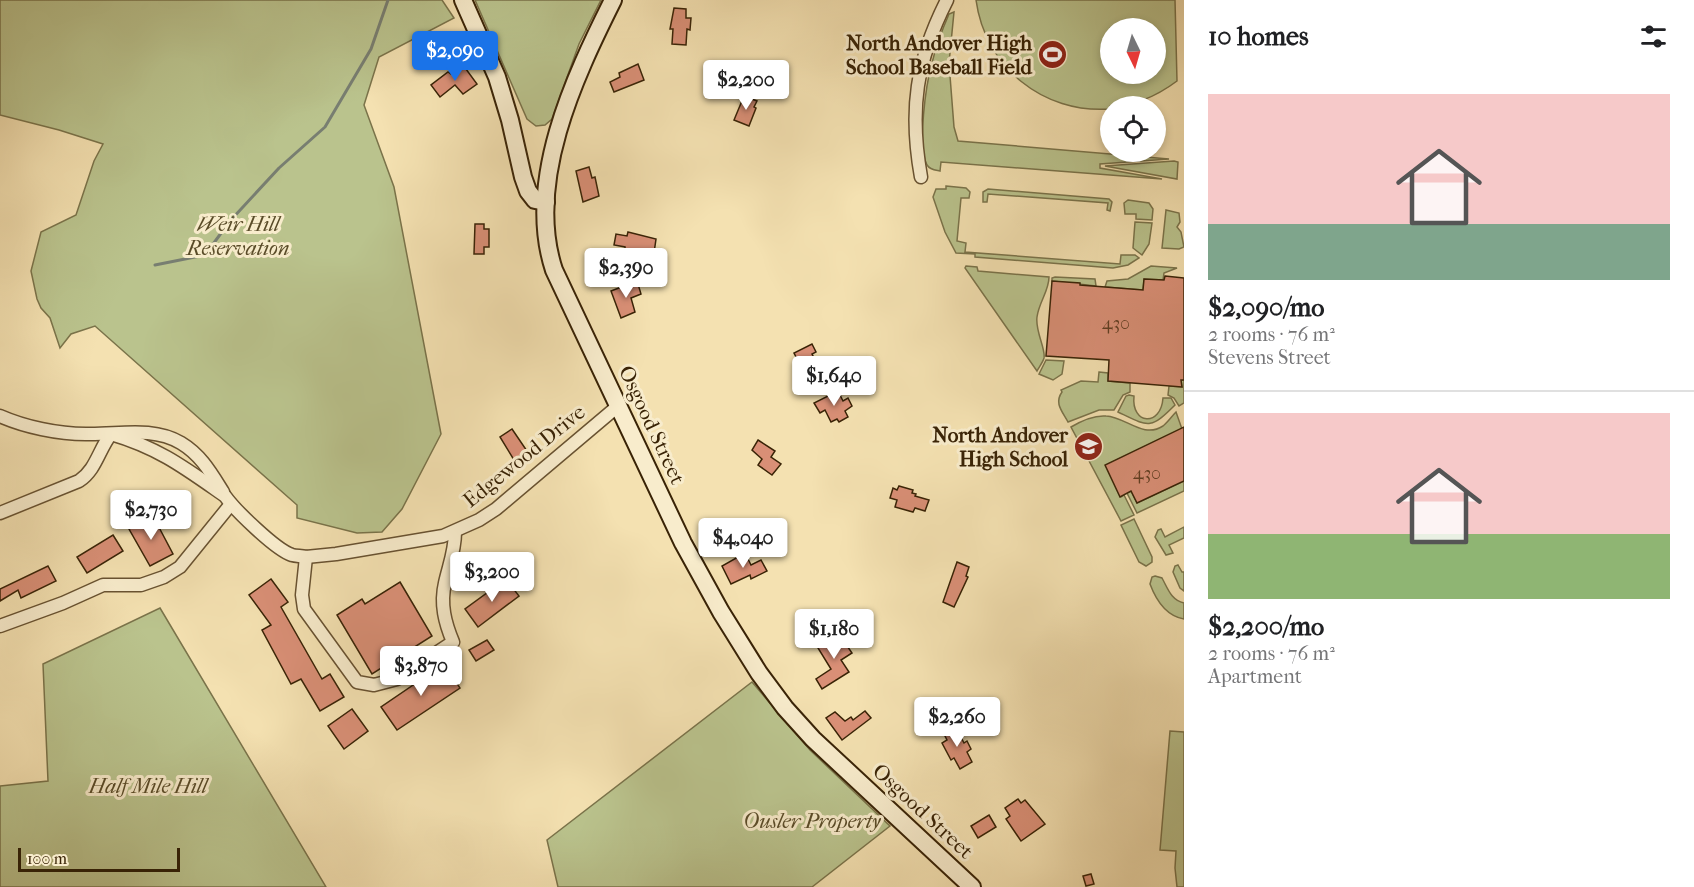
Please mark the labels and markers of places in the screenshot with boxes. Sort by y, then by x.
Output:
pin: $2,090 [406,31,504,82]
place label: North Andover High School Baseball Field [846,31,1033,79]
sports icon: North Andover High School Baseball Field [1037,39,1069,71]
pin: $2,200 [697,60,795,111]
pin: $2,390 [577,248,675,299]
pin: $1,640 [785,356,883,407]
place label: North Andover High School [932,423,1069,471]
school or university icon: North Andover High School [1073,431,1105,463]
pin: $2,730 [102,490,200,541]
pin: $4,040 [694,518,792,569]
pin: $3,200 [443,552,541,603]
pin: $1,180 [785,609,883,660]
pin: $3,870 [372,646,470,697]
pin: $2,260 [908,697,1006,748]

